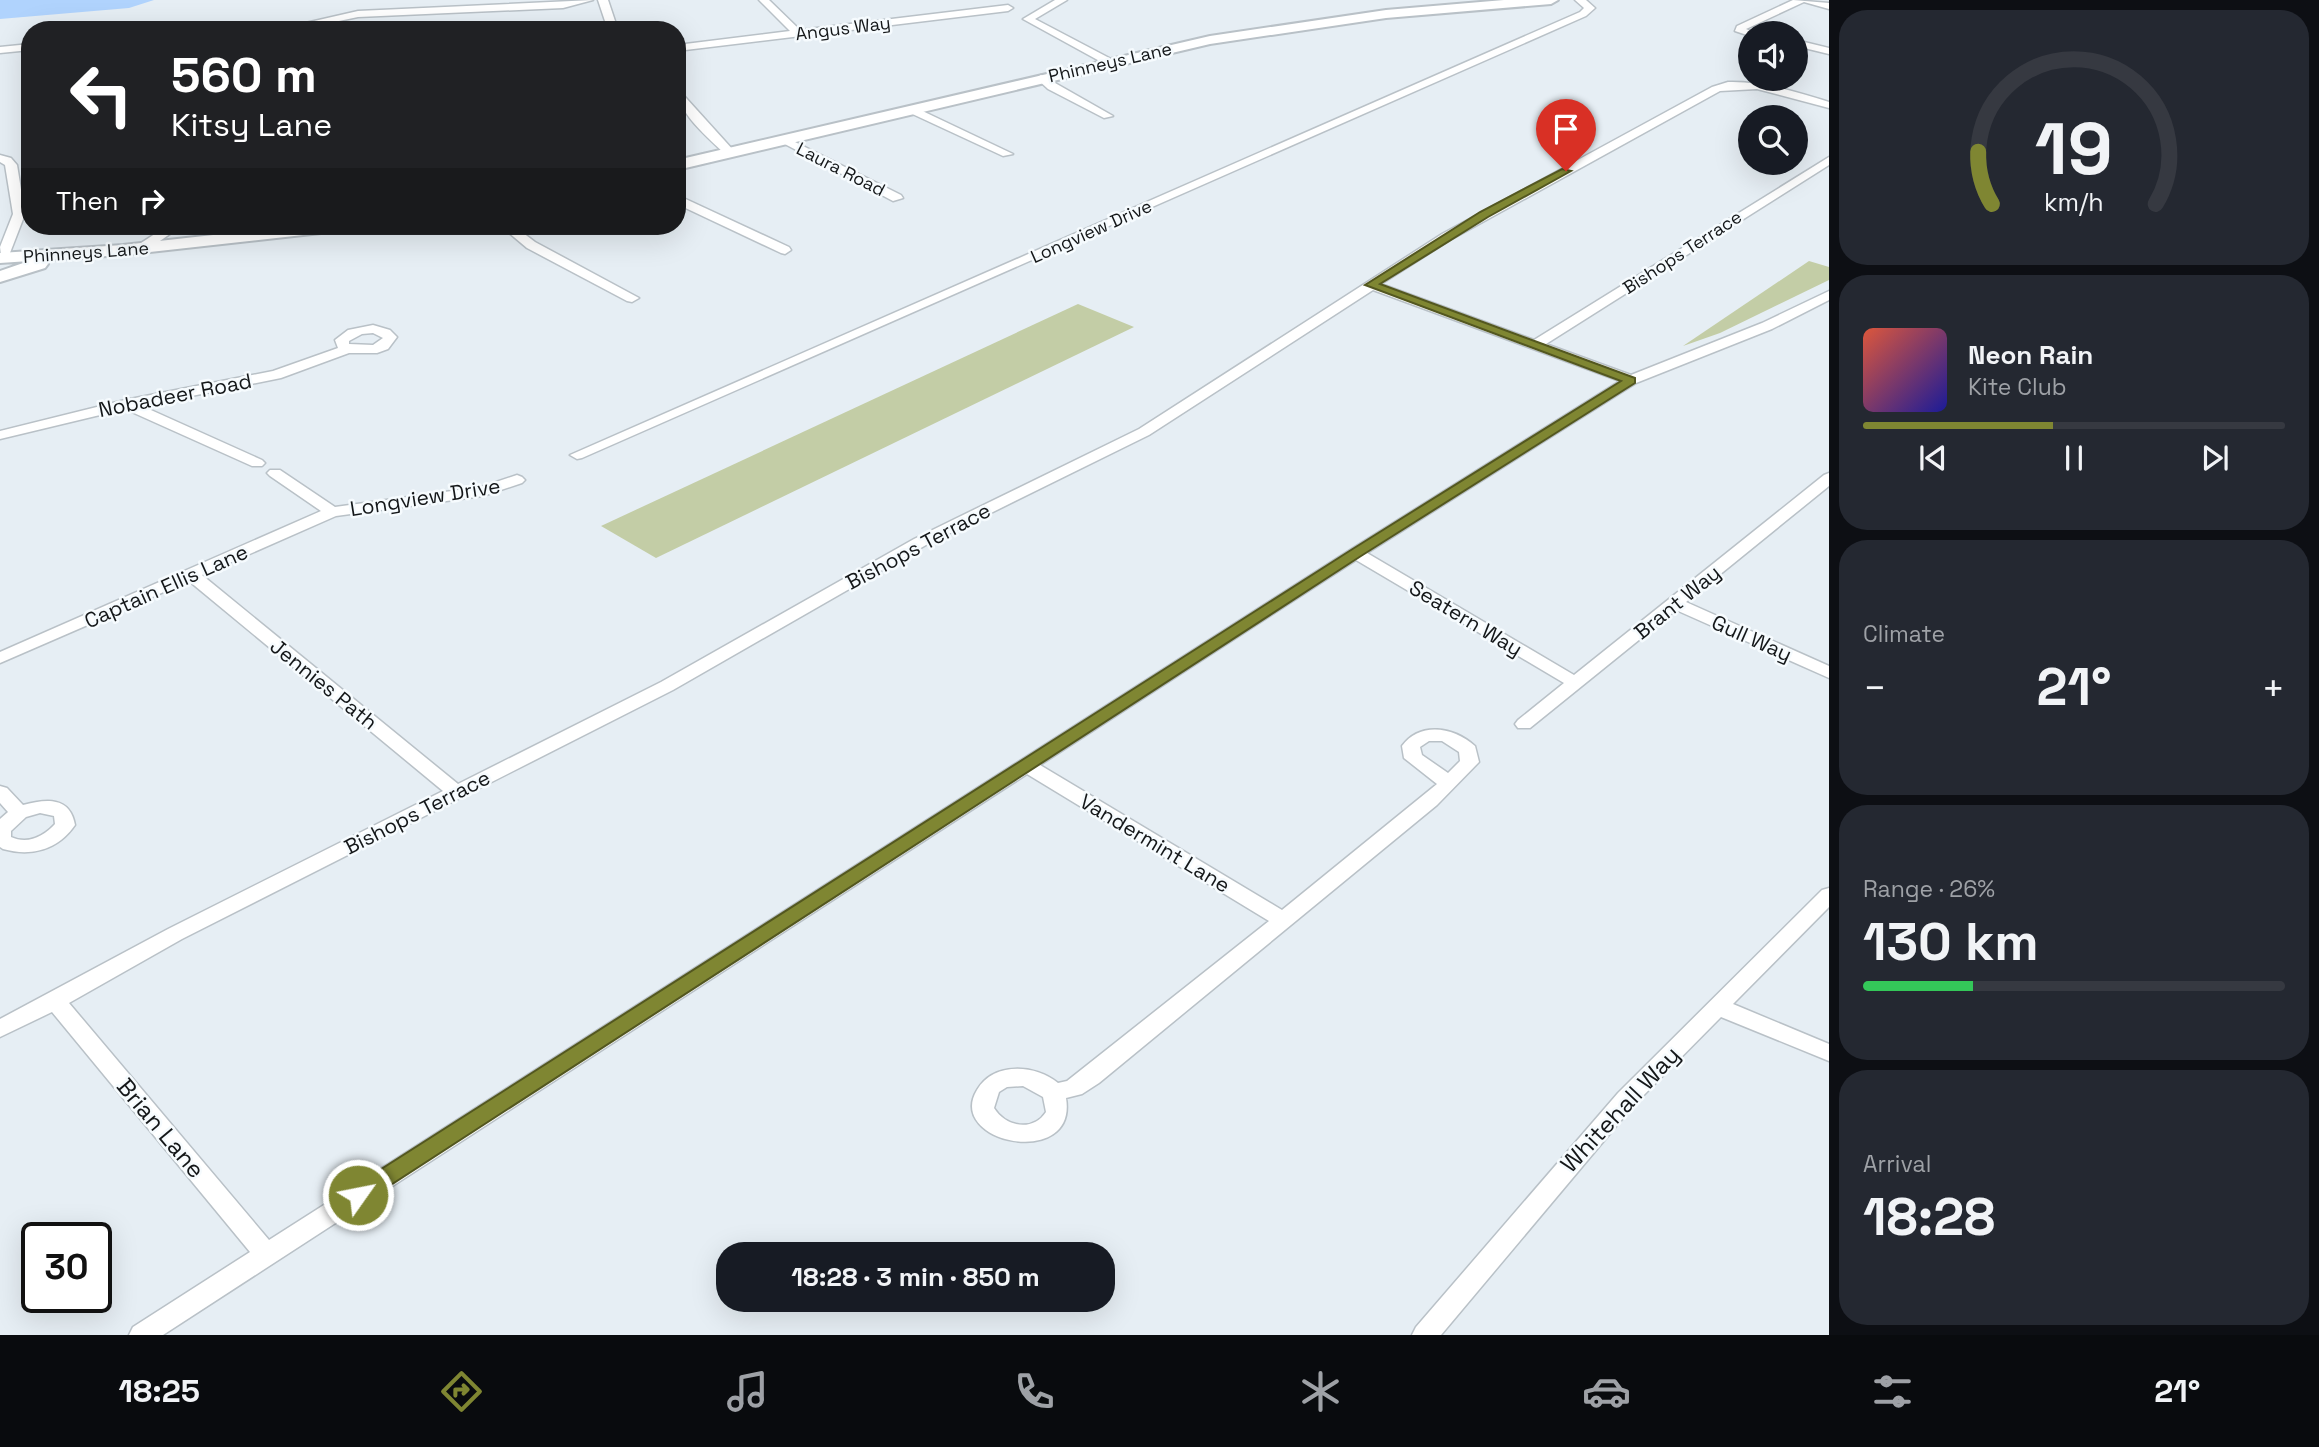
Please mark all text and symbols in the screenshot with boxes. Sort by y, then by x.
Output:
street label: Angus Way [794,11,892,45]
map controls [1738,21,1808,175]
button: sound [1738,21,1808,91]
street label: Phinneys Lane [1046,37,1174,87]
text: 560 m [171,44,317,106]
icon: left [56,49,147,140]
pin [1536,99,1596,171]
text: 19 [2035,102,2113,195]
text: Kitsy Lane [171,105,332,145]
button: search [1738,105,1808,175]
icon: arrive [1547,110,1585,148]
street label: Laura Road [793,137,889,201]
icon: right [133,182,171,220]
text: Then [56,184,119,218]
text: km/h [2044,185,2104,217]
street label: Longview Drive [1027,194,1155,268]
street label: Bishops Terrace [1618,205,1746,299]
street label: Phinneys Lane [22,236,150,268]
text: Neon Rain [1968,338,2093,372]
street label: Nobadeer Road [96,367,254,423]
text: Kite Club [1968,372,2067,402]
icon: previous [1914,439,1952,477]
icon: pause [2055,439,2093,477]
icon: next [2196,439,2234,477]
street label: Longview Drive [348,472,502,522]
street label: Bishops Terrace [841,496,995,596]
street label: Captain Ellis Lane [80,538,252,634]
street label: Brant Way [1628,559,1726,645]
street label: Seatern Way [1404,574,1528,662]
street label: Gull Way [1708,608,1796,668]
text: Climate [1863,619,1945,649]
street label: Jennies Path [265,632,383,736]
text: 21° [2037,654,2111,720]
text: − [1863,664,1887,712]
text: + [2261,664,2285,712]
street label: Bishops Terrace [339,764,495,860]
street label: Vandermint Lane [1075,787,1235,899]
text: Range · 26% [1863,874,1995,904]
text: 130 km [1863,909,2039,975]
street label: Whitehall Way [1554,1039,1686,1179]
street label: Brian Lane [110,1072,212,1184]
text: Arrival [1863,1149,1931,1179]
position arrow [321,1158,395,1232]
text: 18:28 [1863,1184,1995,1250]
speed limit sign: 30 [21,1222,112,1313]
text: 18:28 · 3 min · 850 m [791,1260,1040,1294]
icon: directions [437,1367,486,1416]
icon: music [723,1367,772,1416]
icon: phone [1010,1367,1059,1416]
icon: climate [1296,1367,1345,1416]
icon: car [1582,1367,1631,1416]
icon: filters [1868,1367,1917,1416]
text: 18:25 [119,1371,200,1411]
text: 21° [2154,1371,2200,1411]

